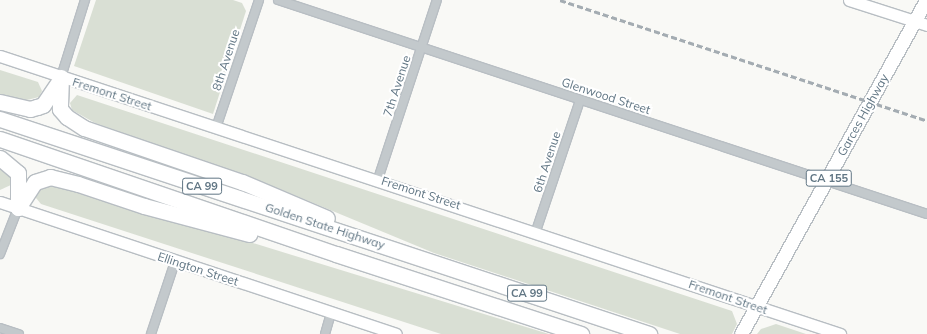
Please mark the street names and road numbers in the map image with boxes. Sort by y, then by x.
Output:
street label: 8th Avenue [209,28,243,92]
street label: 7th Avenue [380,54,414,118]
street label: Garces Highway [834,71,892,159]
street label: Fremont Street [71,74,153,114]
street label: Glenwood Street [560,75,652,117]
street label: 6th Avenue [530,130,564,194]
road number: CA 155 [805,169,853,187]
street label: Fremont Street [380,173,462,213]
road number: CA 99 [182,177,222,195]
street label: Golden State Highway [263,200,387,252]
street label: Ellington Street [156,249,240,289]
street label: Fremont Street [687,277,769,317]
road number: CA 99 [507,284,547,302]

